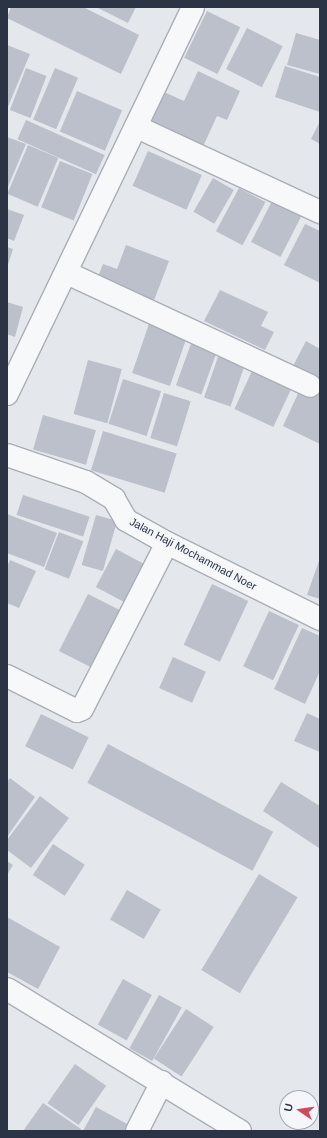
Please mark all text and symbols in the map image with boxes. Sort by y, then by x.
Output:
street label: Jalan Haji Mochammad Noer [127,515,259,593]
north arrow [279,1090,319,1130]
text: U [282,1102,295,1113]

